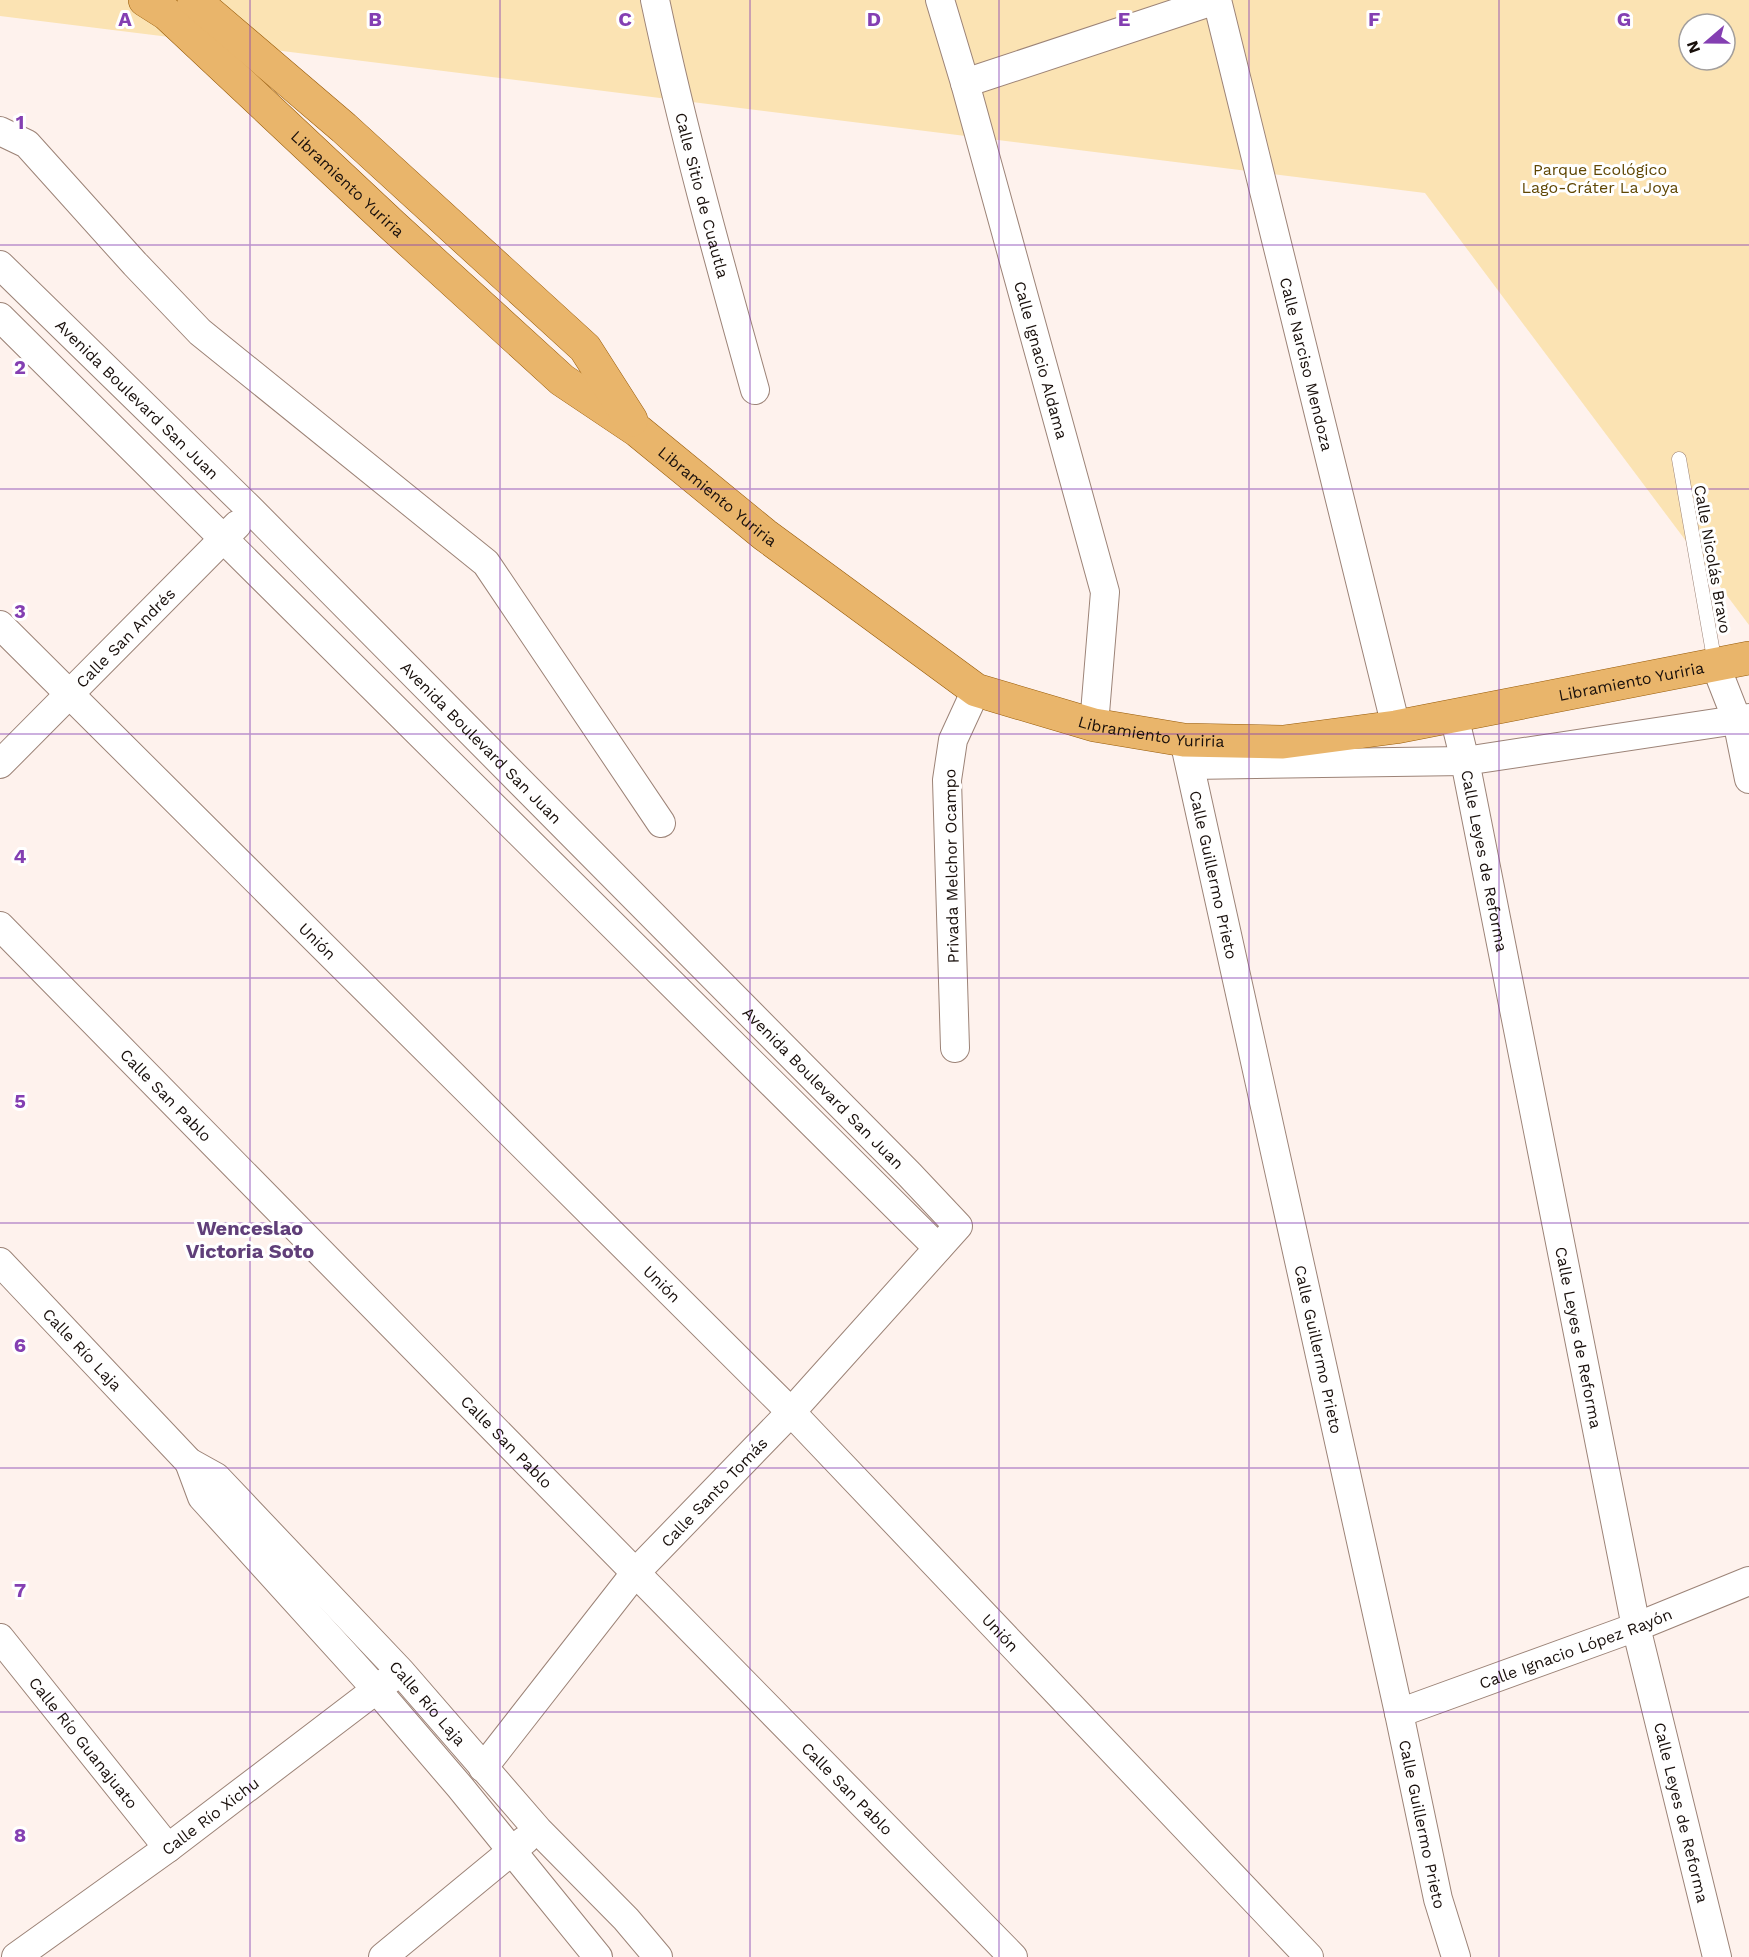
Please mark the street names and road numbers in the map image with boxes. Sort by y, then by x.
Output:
street label: Calle Sitio de Cuautla [671,111,733,280]
street label: Libramiento Yuriria [287,126,408,241]
street label: Calle Narciso Mendoza [1276,275,1337,453]
street label: Calle Ignacio Aldama [1010,279,1072,441]
street label: Avenida Boulevard San Juan [51,316,223,483]
street label: Libramiento Yuriria [654,442,781,551]
street label: Calle Nicolás Bravo [1690,483,1735,635]
street label: Calle San Andrés [72,584,179,692]
street label: Avenida Boulevard San Juan [397,658,565,828]
street label: Libramiento Yuriria [1557,658,1706,705]
street label: Libramiento Yuriria [1076,712,1225,751]
street label: Calle Leyes de Reforma [1457,768,1511,953]
street label: Privada Melchor Ocampo [940,769,963,963]
street label: Calle Guillermo Prieto [1185,789,1241,961]
street label: Unión [295,919,340,964]
street label: Avenida Boulevard San Juan [739,1003,908,1173]
street label: Calle San Pablo [116,1045,215,1146]
street label: Calle Leyes de Reforma [1551,1245,1606,1430]
street label: Unión [639,1262,684,1307]
street label: Calle Guillermo Prieto [1290,1263,1346,1435]
street label: Calle Río Laja [39,1304,126,1395]
street label: Calle San Pablo [457,1392,556,1492]
street label: Calle Santo Tomás [657,1434,772,1551]
street label: Calle Ignacio López Rayón [1477,1604,1675,1693]
street label: Unión [978,1610,1023,1656]
street label: Calle Río Laja [385,1657,470,1750]
street label: Calle Río Guanajuato [25,1673,142,1813]
street label: Calle Leyes de Reforma [1650,1720,1712,1905]
street label: Calle San Pablo [797,1738,897,1839]
street label: Calle Guillermo Prieto [1395,1738,1449,1911]
street label: Calle Río Xichu [158,1773,263,1859]

